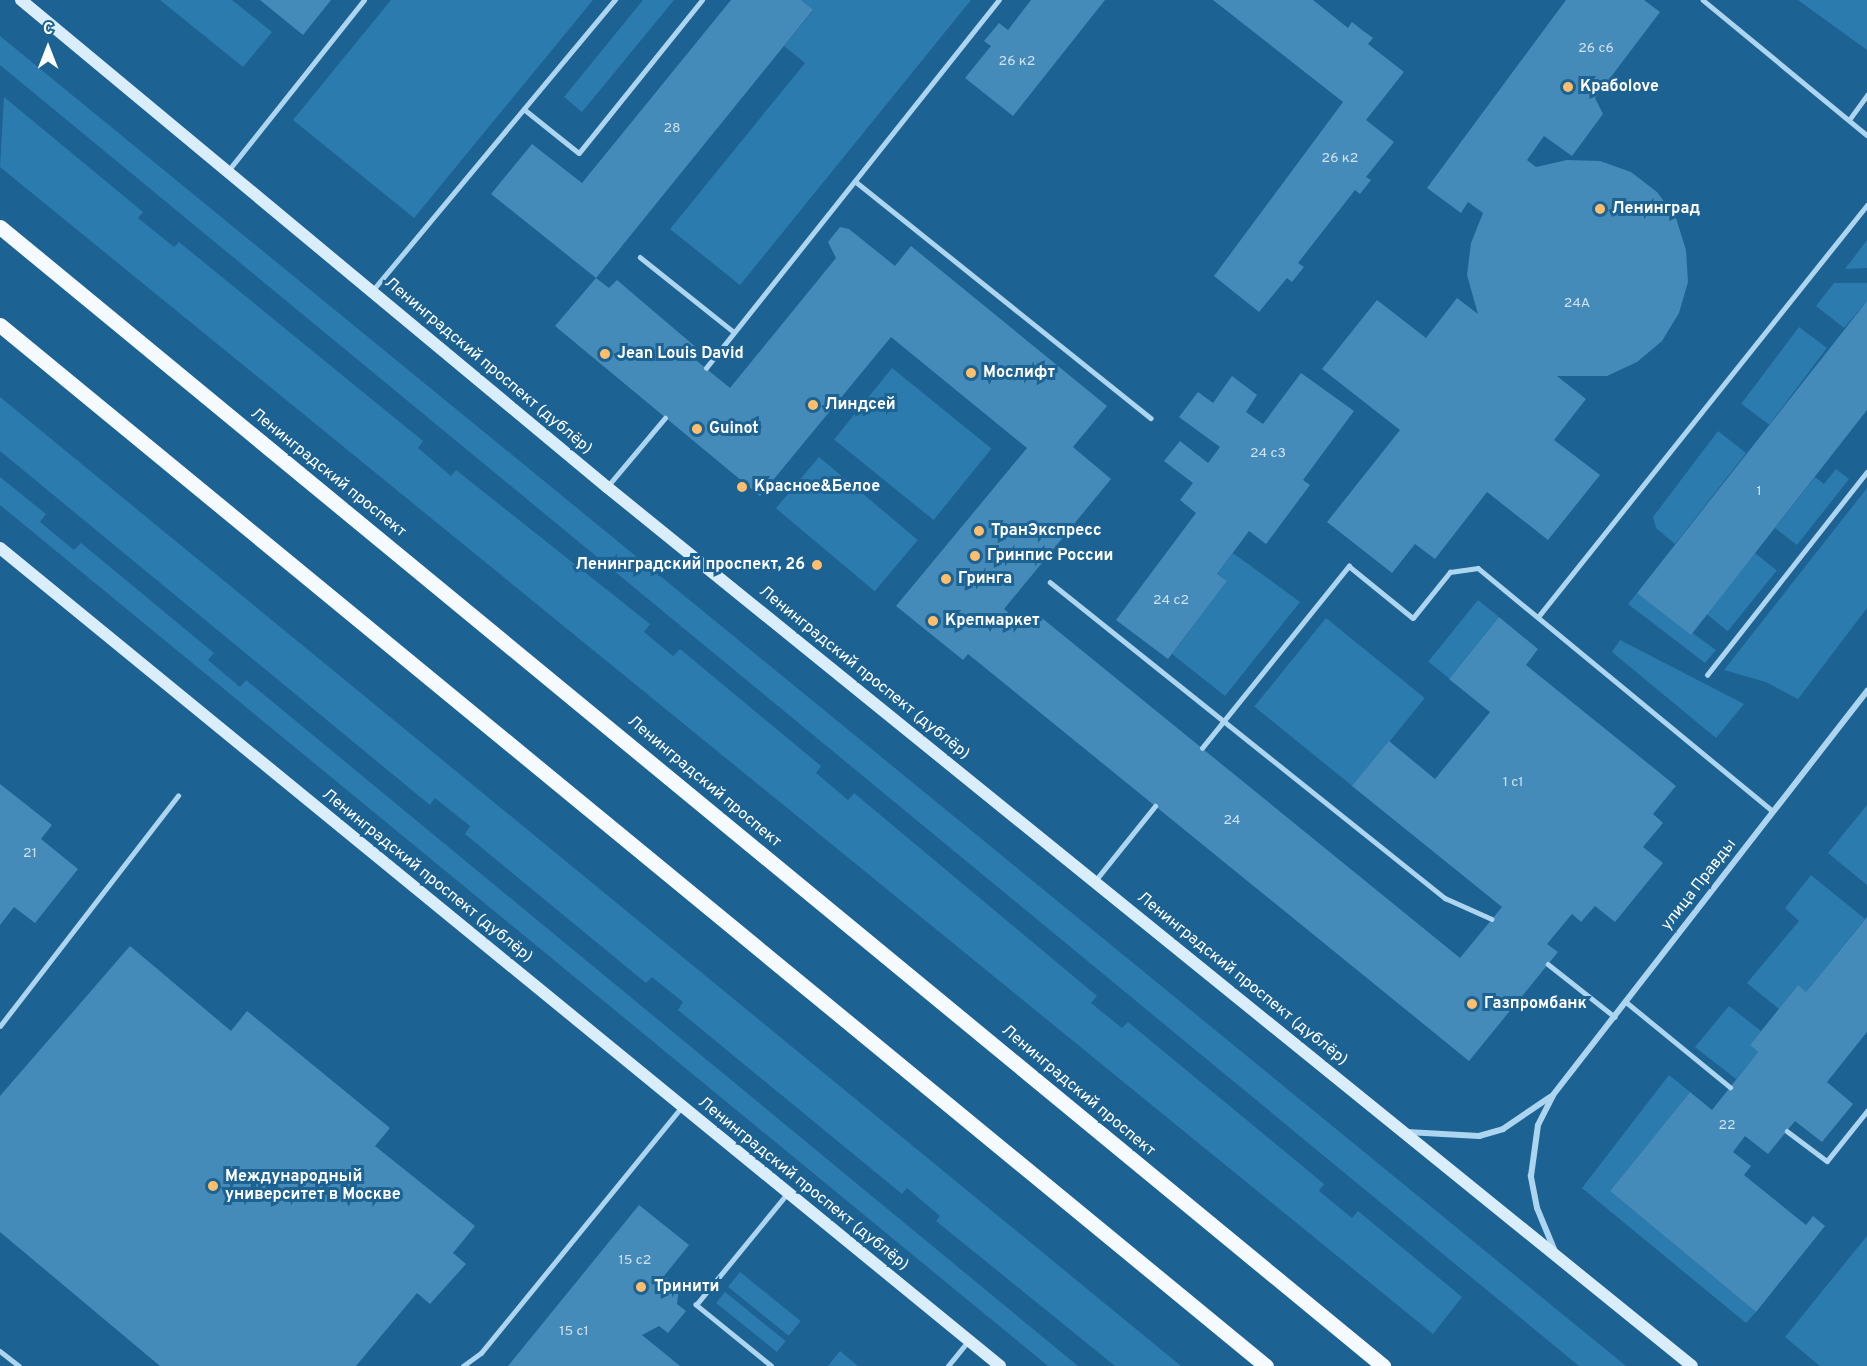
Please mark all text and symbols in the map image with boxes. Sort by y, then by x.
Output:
north arrow [18,18,78,78]
text: С [43,20,53,40]
house number: 26 с6 [1578,41,1614,57]
house number: 26 к2 [999,54,1035,70]
place label: Крабоlove [1580,77,1659,97]
marker: Крабоlove [1561,80,1575,94]
house number: 28 [663,121,681,137]
house number: 26 к2 [1322,151,1358,167]
place label: Ленинград [1612,199,1700,219]
marker: Ленинград [1593,202,1607,216]
street label: Ленинградский проспект (дублёр) [380,273,596,459]
house number: 24А [1564,296,1590,312]
place label: Jean Louis David [617,344,744,364]
marker: Jean Louis David [598,347,612,361]
place label: Мослифт [983,363,1055,383]
marker: Мослифт [964,366,978,380]
place label: Линдсей [825,395,896,415]
marker: Линдсей [806,398,820,412]
street label: Ленинградский проспект [246,404,410,542]
place label: Guinot [709,419,759,439]
marker: Guinot [690,422,704,436]
house number: 24 с3 [1250,446,1286,462]
place label: Красное&Белое [754,477,880,497]
marker: Красное&Белое [735,480,749,494]
house number: 1 [1756,484,1762,500]
place label: ТранЭкспресс [991,521,1102,541]
marker: ТранЭкспресс [972,524,986,538]
place label: Гринпис России [987,546,1113,566]
marker: Гринпис России [968,549,982,563]
place label: Ленинградский проспект, 26 [576,555,805,575]
marker: Ленинградский проспект, 26 [810,558,824,572]
place label: Гринга [958,569,1012,589]
marker: Гринга [939,572,953,586]
street label: Ленинградский проспект (дублёр) [755,582,973,764]
house number: 24 с2 [1153,593,1189,609]
place label: Крепмаркет [945,611,1039,631]
marker: Крепмаркет [926,614,940,628]
street label: Ленинградский проспект [623,712,785,852]
house number: 1 с1 [1503,775,1523,791]
street label: Ленинградский проспект (дублёр) [318,785,536,967]
house number: 24 [1223,813,1241,829]
street label: улица Правды [1657,835,1741,935]
house number: 21 [23,846,37,862]
street label: Ленинградский проспект (дублёр) [1133,888,1351,1070]
place label: Газпромбанк [1484,994,1587,1014]
marker: Газпромбанк [1465,997,1479,1011]
street label: Ленинградский проспект [997,1021,1159,1161]
street label: Ленинградский проспект (дублёр) [694,1093,912,1275]
house number: 22 [1718,1118,1736,1134]
place label: Международный университет в Москве [225,1167,401,1205]
marker: Международный университет в Москве [206,1179,220,1193]
house number: 15 с2 [619,1253,651,1269]
place label: Тринити [654,1277,719,1297]
marker: Тринити [632,1278,650,1296]
house number: 15 с1 [559,1324,589,1340]

